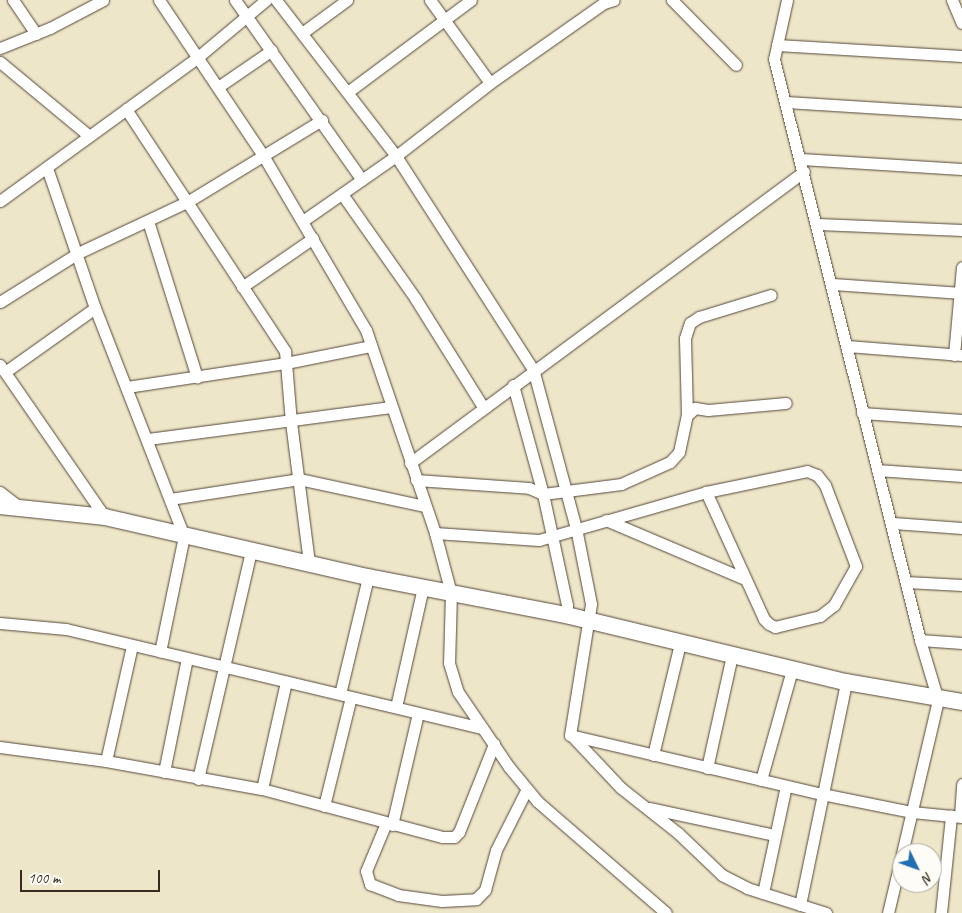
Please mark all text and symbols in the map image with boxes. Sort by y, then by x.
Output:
north arrow [892,843,942,893]
scale bar [22,860,162,892]
text: 100 m [28,869,60,888]
text: N [919,869,937,887]

